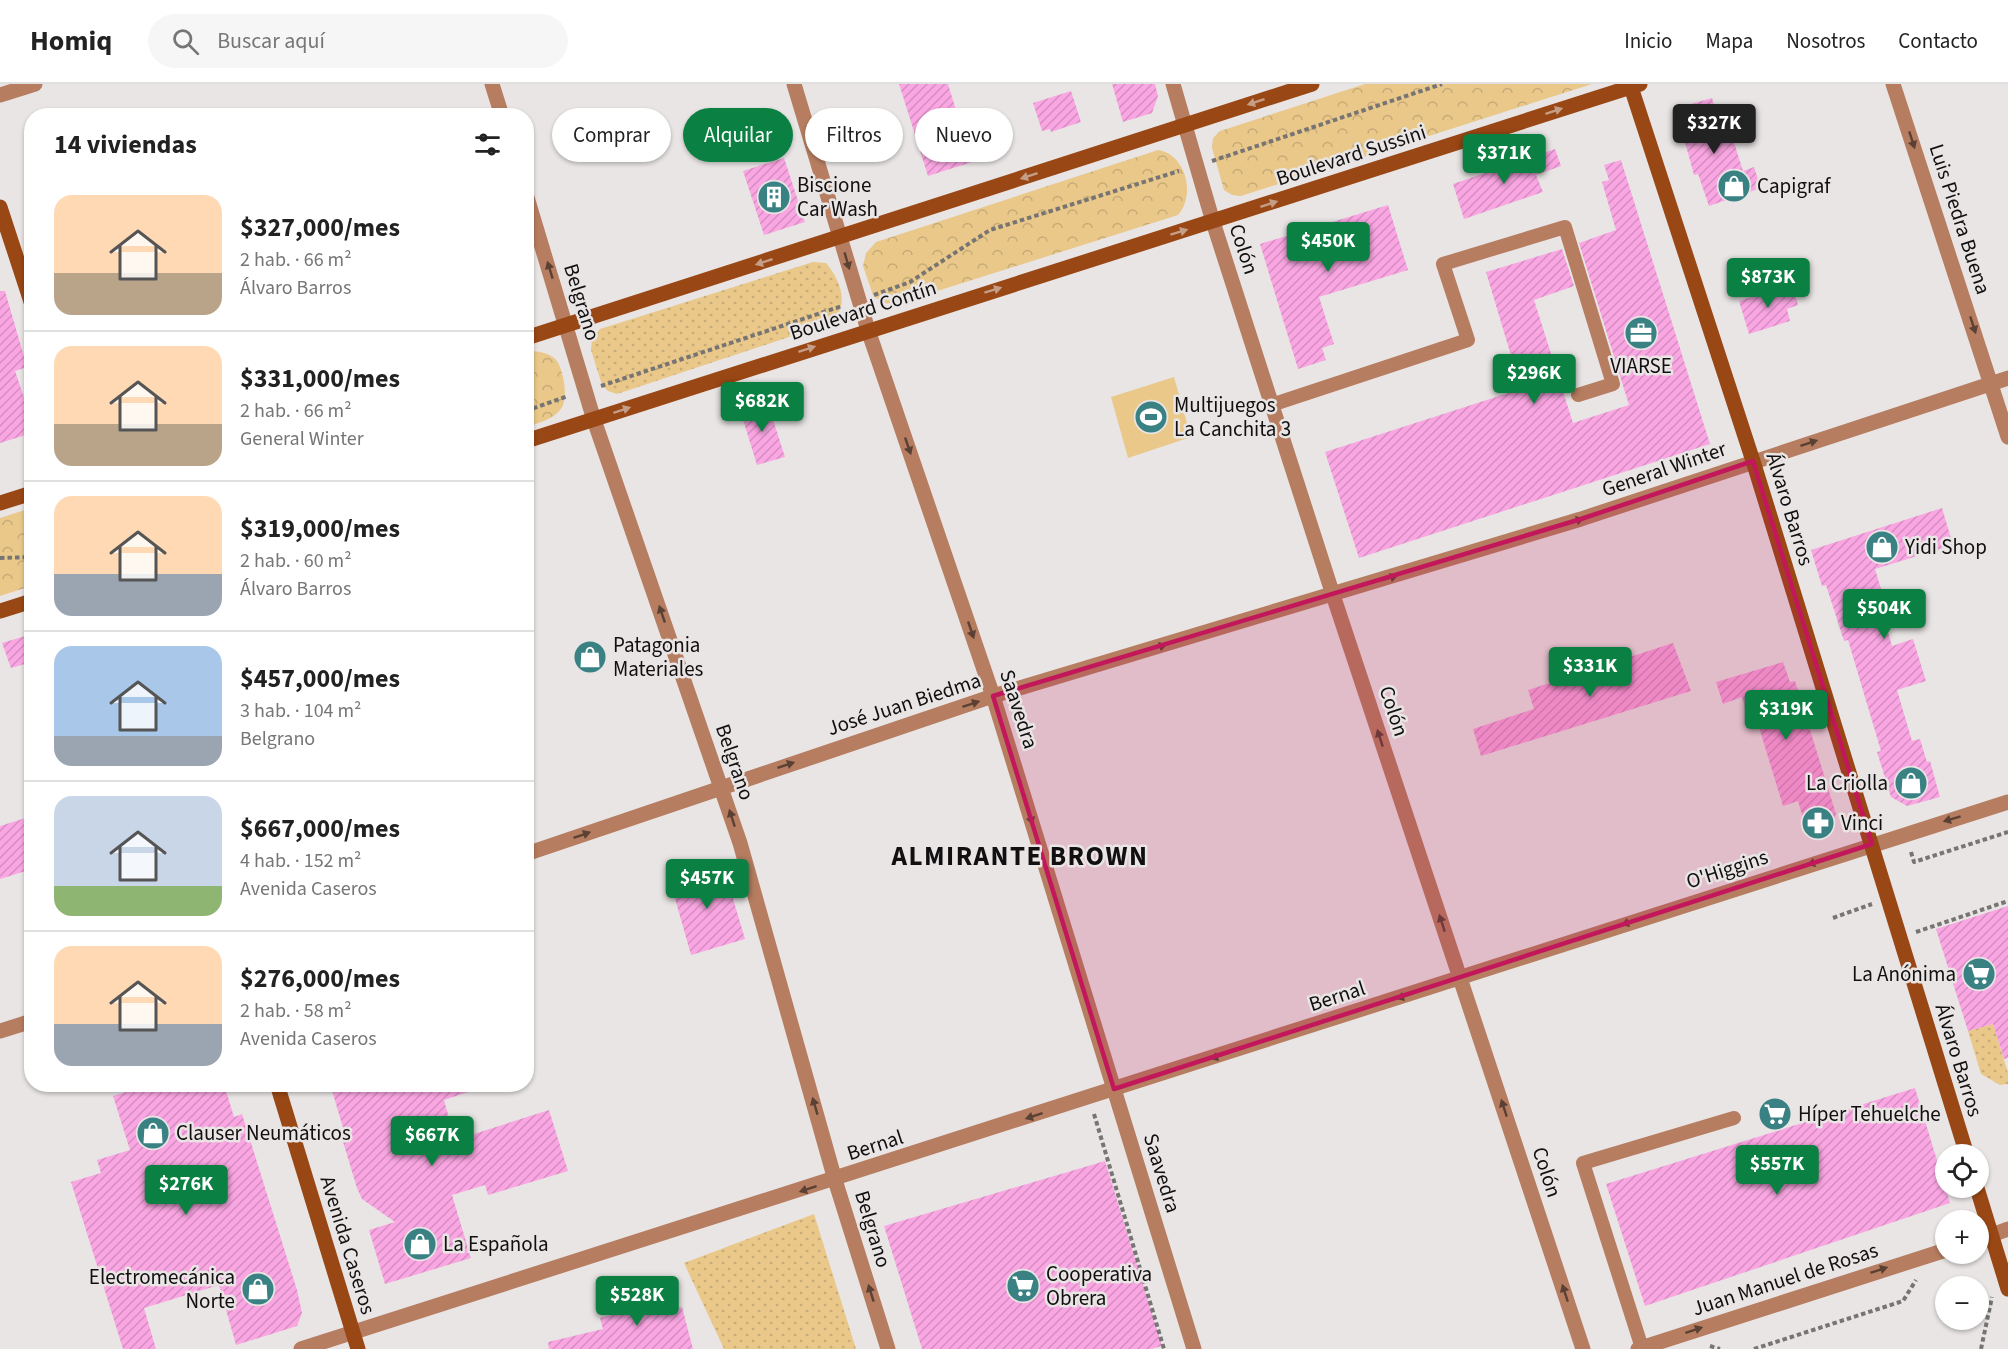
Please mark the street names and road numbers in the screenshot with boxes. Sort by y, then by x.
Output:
street label: Boulevard Sussini [1272,117,1430,193]
street label: Luis Piedra Buena [1922,140,1998,298]
street label: Colón [1222,220,1266,278]
street label: Belgrano [556,260,608,344]
street label: Boulevard Contín [786,272,940,348]
street label: General Winter [1598,433,1731,504]
street label: Álvaro Barros [1759,449,1821,569]
street label: José Juan Biedma [823,665,985,743]
street label: Saavedra [992,666,1046,752]
street label: Colón [1372,682,1416,740]
street label: Belgrano [708,720,762,804]
street label: O'Higgins [1682,842,1772,896]
street label: Bernal [1305,973,1369,1019]
street label: Álvaro Barros [1928,1000,1990,1120]
street label: Bernal [843,1122,907,1168]
street label: Saavedra [1136,1130,1188,1216]
street label: Colón [1525,1143,1569,1201]
street label: Avenida Caseros [313,1172,383,1318]
street label: Belgrano [847,1187,899,1271]
street label: Juan Manuel de Rosas [1688,1235,1882,1323]

